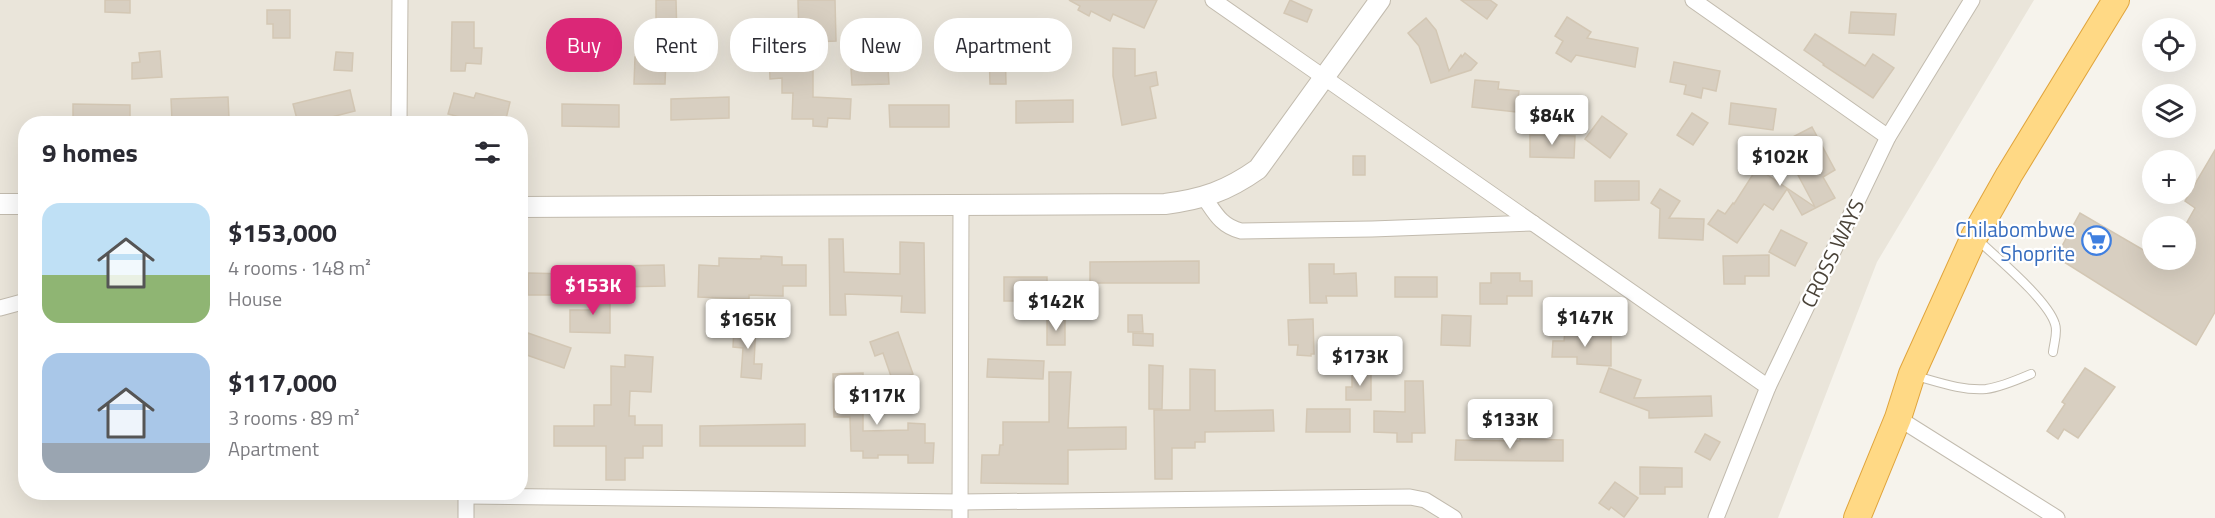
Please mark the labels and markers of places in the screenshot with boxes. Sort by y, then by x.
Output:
pin: $84K [1516,95,1588,146]
pin: $102K [1738,136,1822,187]
place label: Chilabombwe Shoprite [1955,213,2075,269]
supermarket icon: Chilabombwe Shoprite [2080,225,2112,257]
pin: $153K [551,265,635,316]
pin: $142K [1014,281,1098,332]
pin: $147K [1543,297,1627,348]
pin: $165K [706,299,790,350]
pin: $173K [1318,336,1402,387]
pin: $117K [835,375,919,426]
pin: $133K [1468,399,1552,450]

